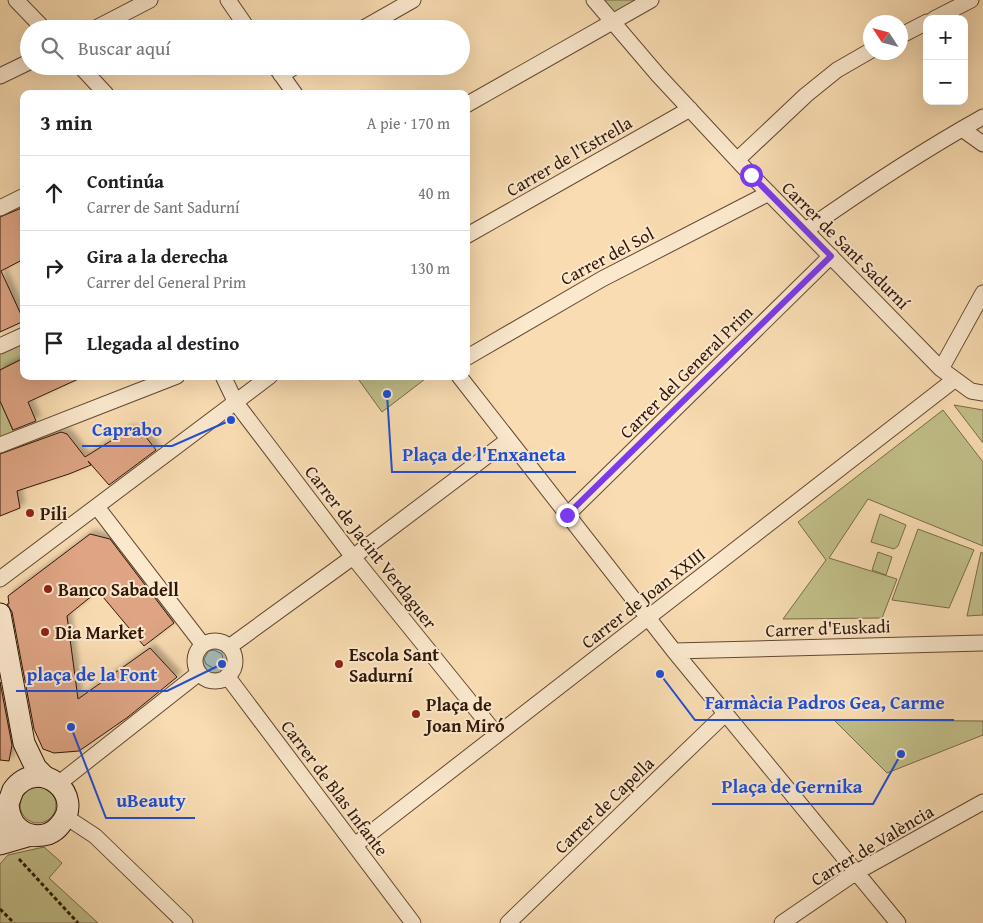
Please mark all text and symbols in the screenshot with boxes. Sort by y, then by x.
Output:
north arrow [863,15,908,60]
map controls [923,15,968,105]
button: + [923,15,968,60]
search box [20,20,470,75]
icon: search [38,34,66,62]
text: Buscar aquí [78,34,171,62]
button: − [923,60,968,105]
text: 3 min [40,107,92,138]
street label: Carrer de l'Estrella [501,109,637,203]
text: A pie · 170 m [367,111,450,135]
route start [740,164,763,187]
text: Continúa [87,167,164,195]
street label: Carrer de Sant Sadurní [776,175,917,316]
icon: ahead [40,179,68,207]
text: 40 m [418,181,450,205]
text: Carrer de Sant Sadurní [87,195,240,219]
street label: Carrer del Sol [555,220,659,292]
text: Gira a la derecha [87,242,228,270]
icon: right [40,254,68,282]
text: 130 m [410,256,450,280]
text: Carrer del General Prim [87,270,246,294]
street label: Carrer del General Prim [613,299,759,445]
icon: arrive [40,329,68,357]
text: Llegada al destino [87,329,239,357]
callout: Caprabo [82,412,172,446]
text: Caprabo [92,415,162,443]
callout: Plaça de l'Enxaneta [392,438,576,472]
text: Plaça de l'Enxaneta [402,440,566,468]
street label: Carrer de Jacint Verdaguer [298,459,444,635]
place label: Pili [40,500,68,527]
route end [556,504,579,527]
marker: Pili [24,507,36,519]
street label: Carrer de Joan XXIII [575,541,711,655]
place label: Banco Sabadell [58,576,179,603]
marker: Banco Sabadell [42,583,54,595]
street label: Carrer d'Euskadi [765,612,891,644]
place label: Dia Market [55,619,144,646]
marker: Dia Market [39,626,51,638]
place label: Escola Sant Sadurní [349,641,439,689]
callout: plaça de la Font [16,657,167,691]
marker: Escola Sant Sadurní [333,658,345,670]
text: plaça de la Font [27,660,158,688]
callout: Farmàcia Padros Gea, Carme [695,686,954,720]
text: Farmàcia Padros Gea, Carme [705,688,945,716]
place label: Plaça de Joan Miró [423,691,505,739]
marker: Plaça de Joan Miró [410,708,422,720]
street label: Carrer de Blas Infante [275,714,395,862]
street label: Carrer de Capella [548,750,660,860]
callout: Plaça de Gernika [712,770,873,804]
text: Plaça de Gernika [721,772,863,800]
callout: uBeauty [106,784,195,818]
text: uBeauty [116,786,186,814]
street label: Carrer de València [805,797,939,892]

